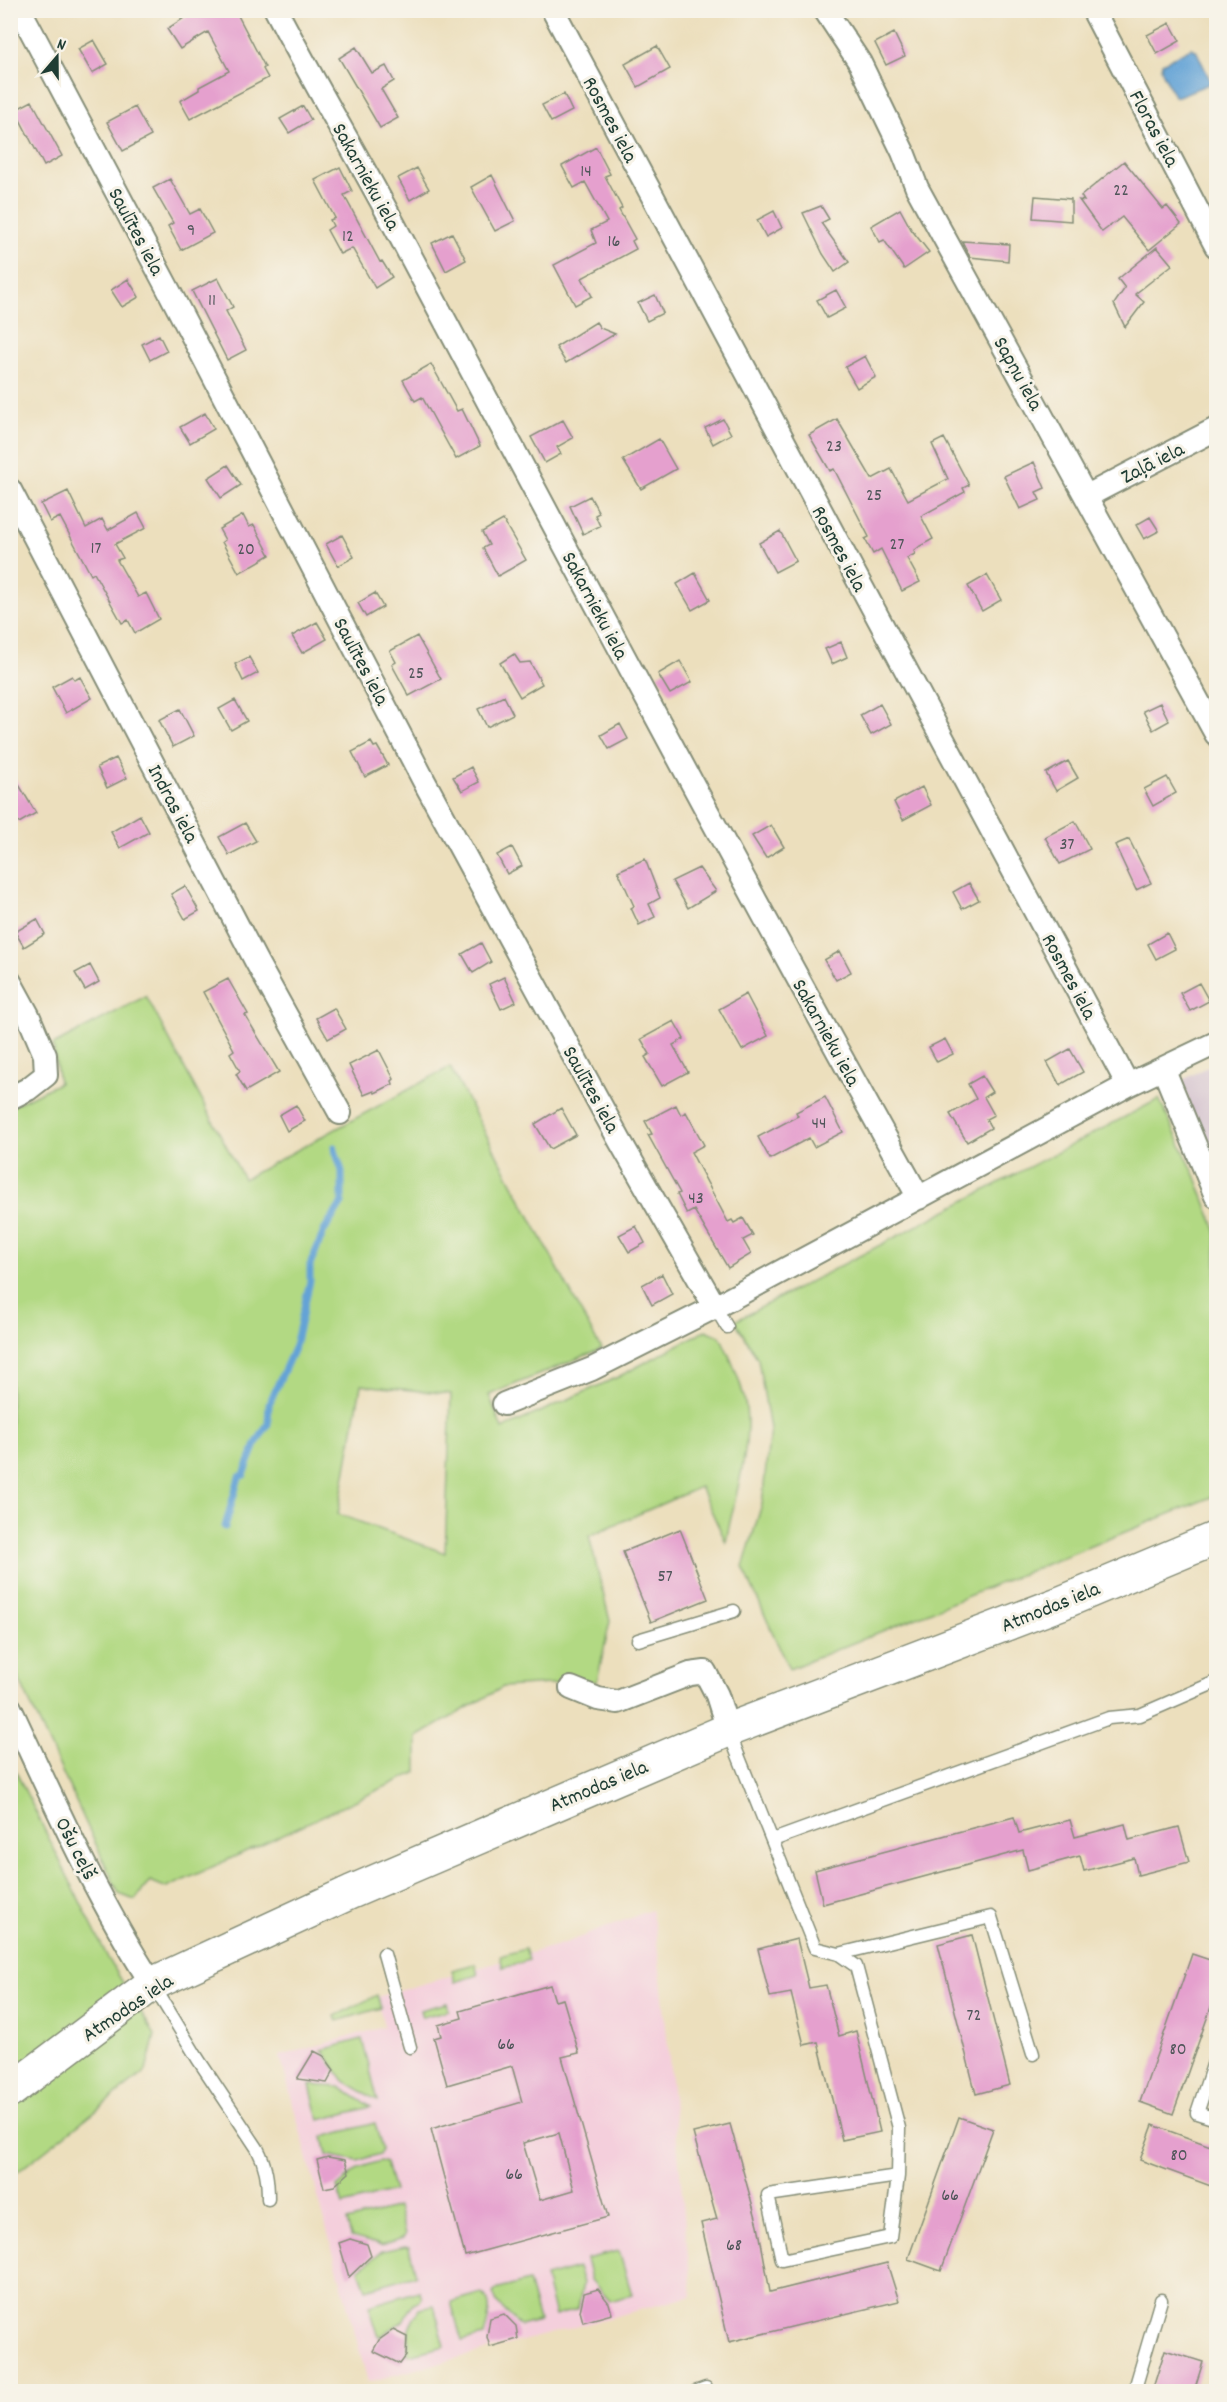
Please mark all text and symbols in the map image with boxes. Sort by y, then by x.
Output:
north arrow [27,27,87,87]
text: N [54,33,69,57]
street label: Rosmes iela [573,72,644,170]
street label: Floras iela [1120,86,1186,174]
street label: Sakarnieku iela [323,118,407,238]
house number: 14 [580,160,592,185]
house number: 22 [1113,179,1129,204]
street label: Saulītes iela [99,183,171,283]
house number: 9 [187,219,195,244]
house number: 12 [342,225,354,250]
house number: 16 [608,230,620,255]
house number: 11 [208,289,216,314]
street label: Sapņu iela [984,332,1050,418]
house number: 23 [826,435,842,460]
street label: Zaļā iela [1117,436,1191,493]
house number: 25 [866,484,882,509]
street label: Rosmes iela [802,501,873,599]
house number: 27 [890,533,904,558]
house number: 17 [91,537,102,562]
house number: 20 [237,538,255,563]
street label: Sakarnieku iela [552,547,635,667]
street label: Saulītes iela [324,613,396,713]
house number: 25 [408,662,424,687]
street label: Indras iela [138,760,205,850]
house number: 37 [1060,833,1075,858]
street label: Rosmes iela [1032,929,1103,1027]
street label: Sakarnieku iela [783,974,867,1094]
street label: Saulītes iela [553,1041,626,1141]
house number: 44 [812,1112,826,1137]
house number: 43 [688,1187,704,1212]
house number: 57 [657,1565,673,1590]
street label: Atmodas iela [997,1575,1106,1642]
street label: Atmodas iela [545,1753,654,1822]
street label: Ošu ceļš [46,1813,103,1886]
street label: Atmodas iela [77,1967,181,2051]
house number: 72 [967,2004,981,2029]
house number: 66 [497,2033,515,2058]
house number: 80 [1169,2038,1187,2063]
house number: 80 [1170,2144,1188,2169]
house number: 66 [505,2163,523,2188]
house number: 66 [941,2184,959,2209]
house number: 68 [726,2234,742,2259]

